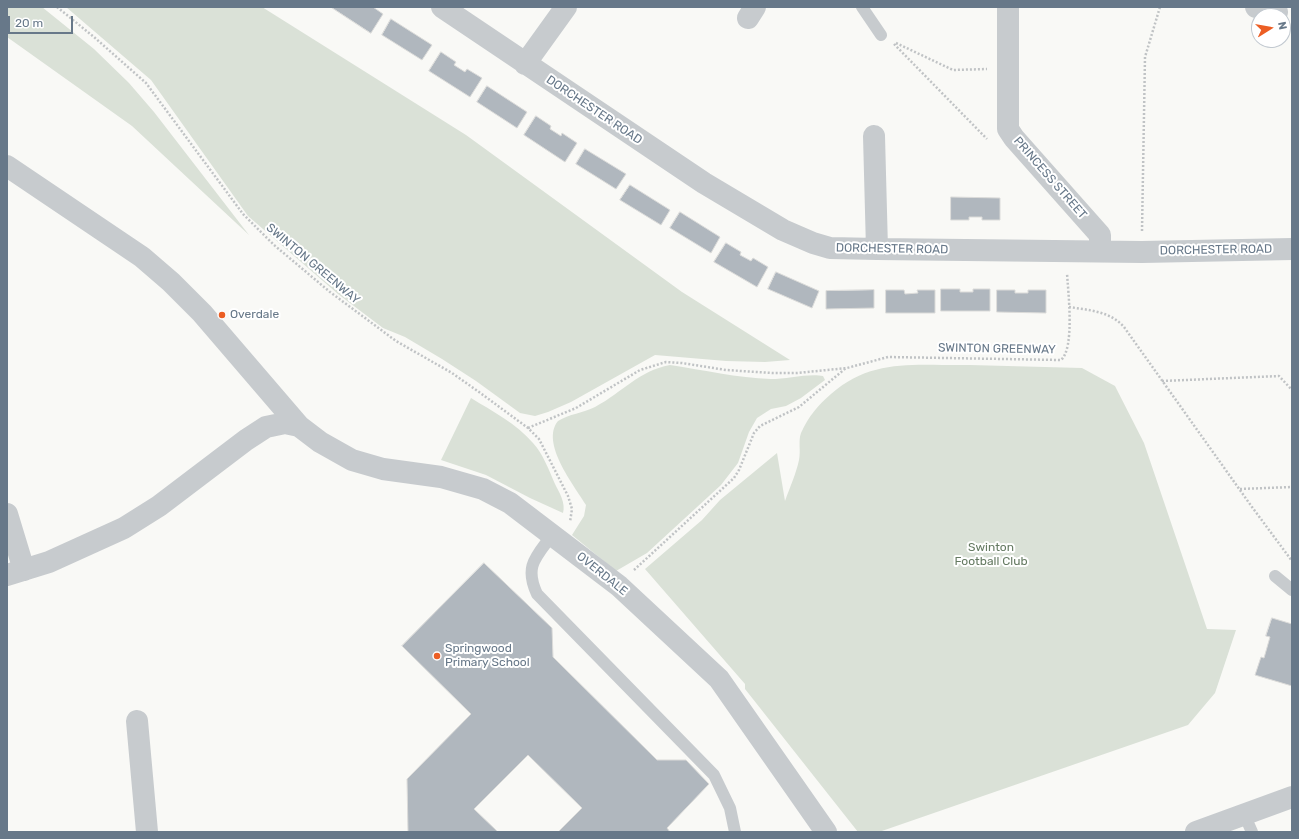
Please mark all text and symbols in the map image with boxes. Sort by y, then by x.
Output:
scale bar [10,8,75,34]
north arrow [1251,8,1291,48]
text: 20 m [15,16,43,30]
text: N [1275,21,1289,31]
street label: DORCHESTER ROAD [543,73,645,147]
street label: PRINCESS STREET [1010,134,1090,222]
street label: SWINTON GREENWAY [263,221,363,307]
street label: DORCHESTER ROAD [836,241,948,257]
street label: DORCHESTER ROAD [1160,242,1272,258]
place label: Overdale [230,308,279,322]
marker: Overdale [217,310,227,320]
street label: SWINTON GREENWAY [938,341,1056,357]
park label: Swinton Football Club [954,541,1028,569]
street label: OVERDALE [574,549,630,599]
place label: Springwood Primary School [445,642,530,670]
marker: Springwood Primary School [432,651,442,661]

